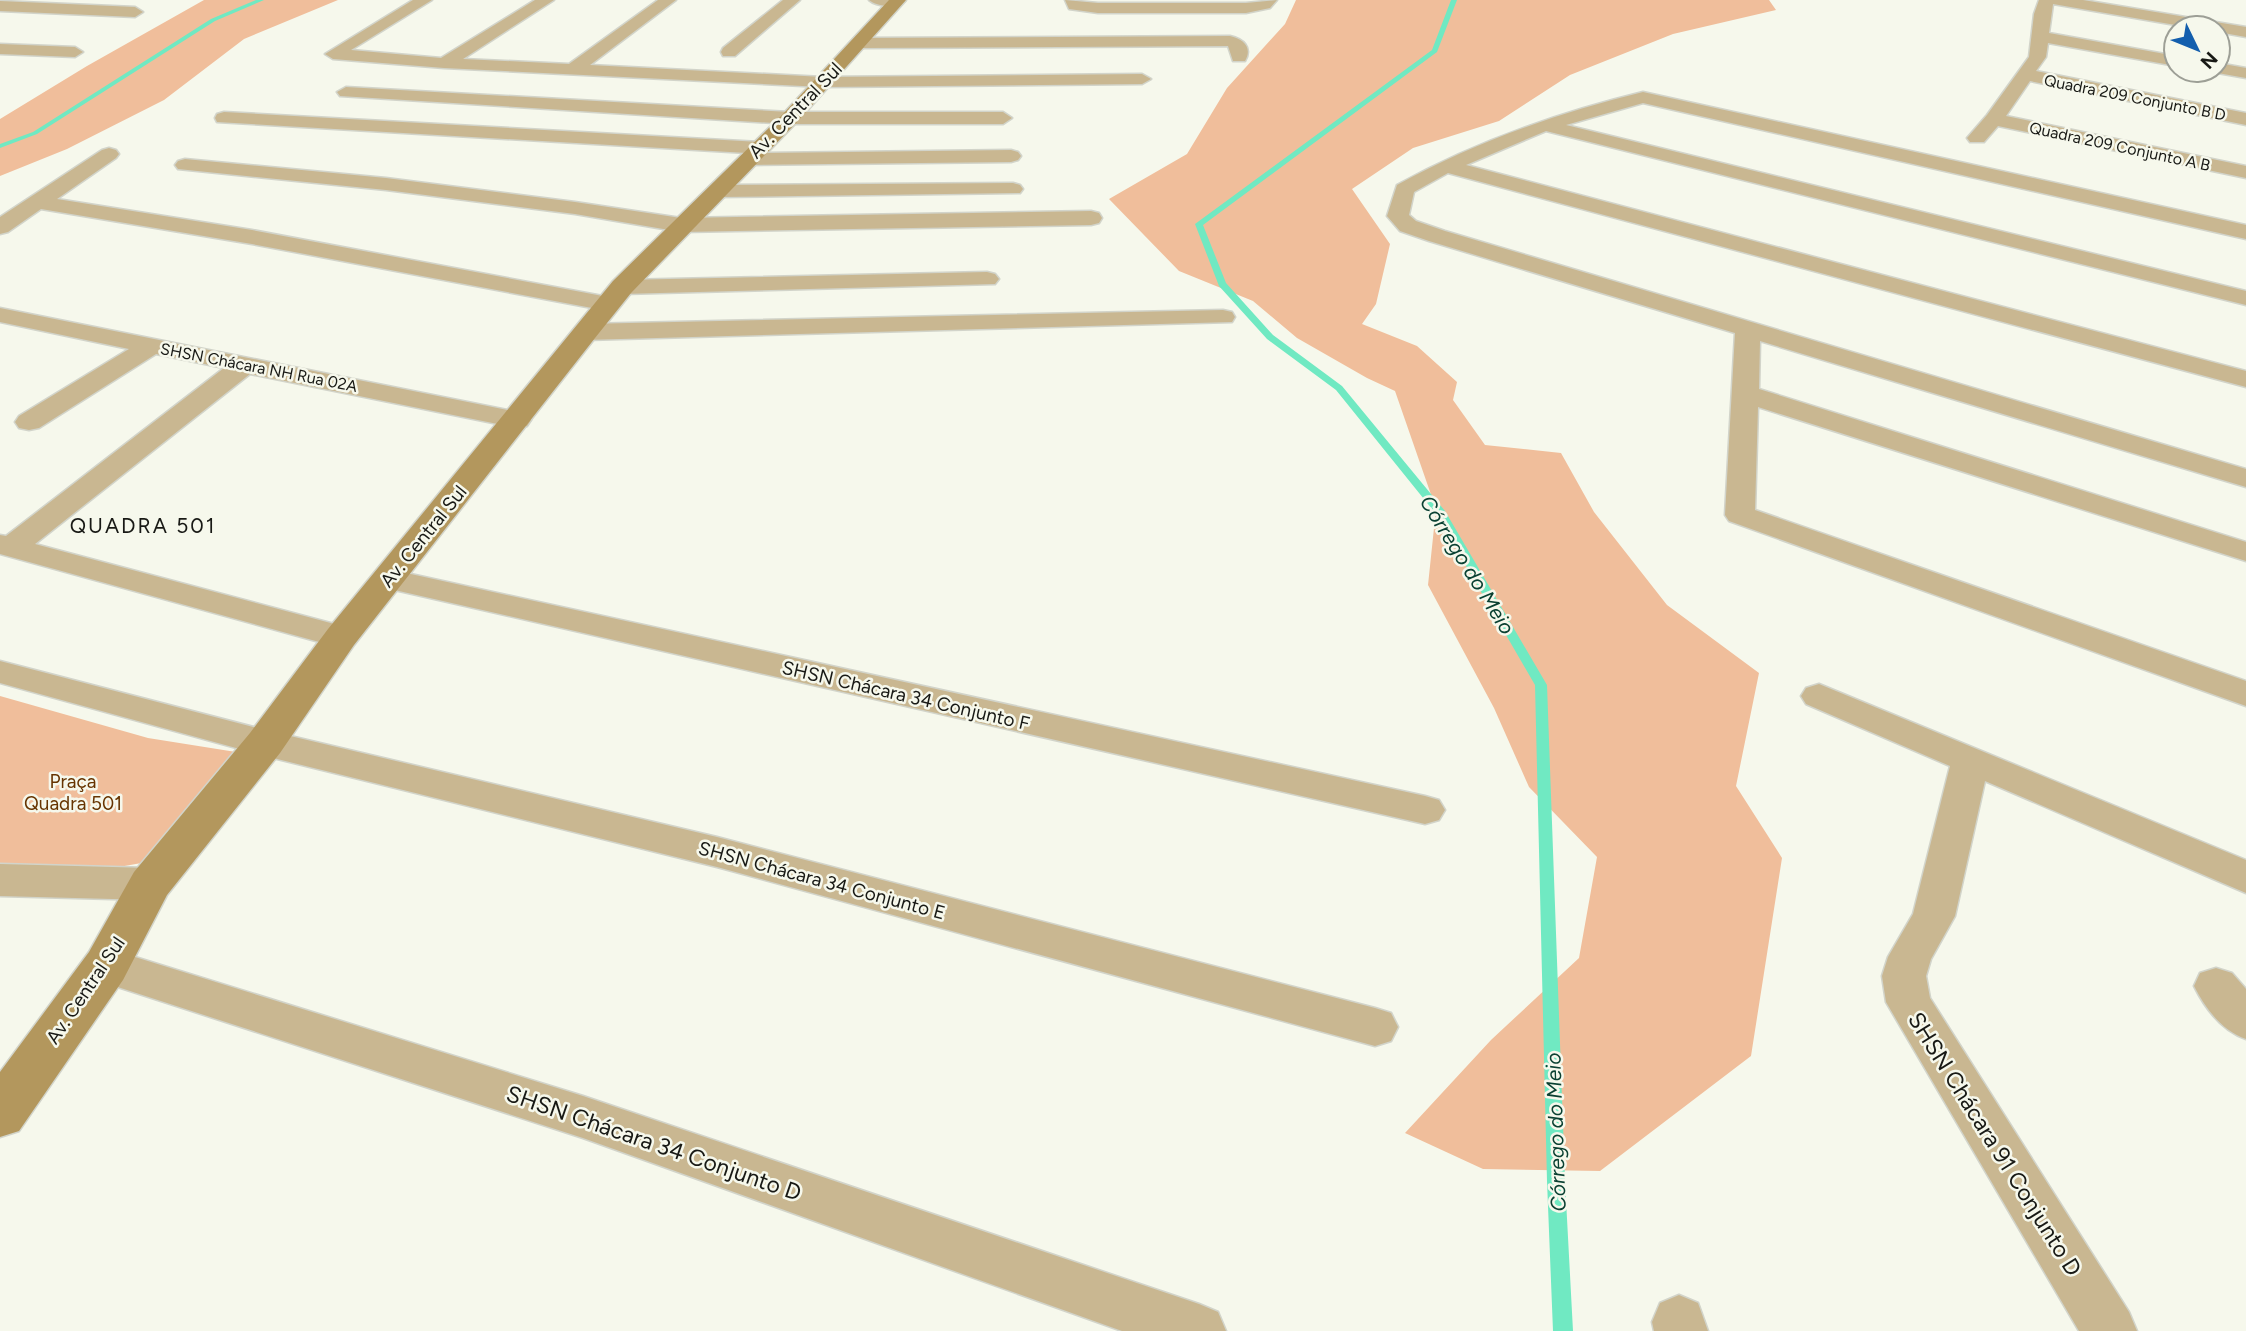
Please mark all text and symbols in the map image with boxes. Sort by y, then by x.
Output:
north arrow [2162,14,2232,84]
text: N [2196,47,2222,73]
street label: Av. Central Sul [744,58,847,163]
street label: Quadra 209 Conjunto B D [2043,71,2227,124]
street label: Quadra 209 Conjunto A B [2028,118,2212,175]
street label: SHSN Chácara NH Rua 02A [159,339,359,396]
street label: Av. Central Sul [375,481,471,592]
water label: Córrego do Meio [1415,491,1520,639]
district label: QUADRA 501 [70,513,216,538]
street label: SHSN Chácara 34 Conjunto F [780,656,1032,735]
park label: Praça Quadra 501 [24,770,122,815]
street label: SHSN Chácara 34 Conjunto E [696,836,948,925]
street label: Av. Central Sul [41,932,130,1048]
street label: SHSN Chácara 91 Conjunto D [1902,1007,2088,1281]
water label: Córrego do Meio [1540,1052,1571,1212]
street label: SHSN Chácara 34 Conjunto D [503,1079,805,1207]

